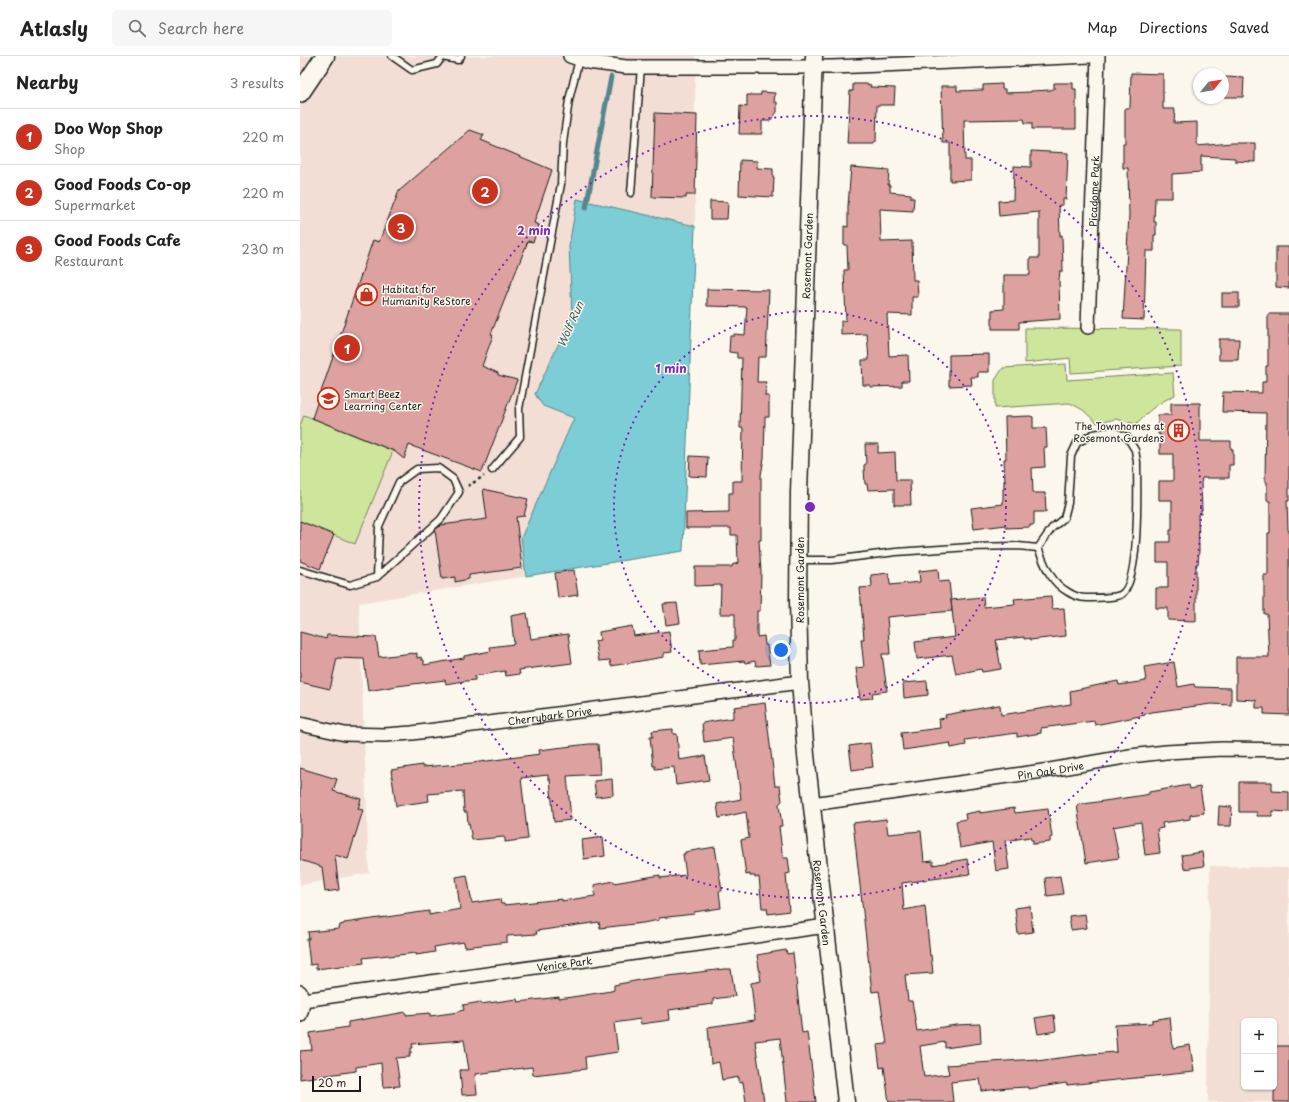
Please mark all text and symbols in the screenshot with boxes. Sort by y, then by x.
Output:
search box [112,10,392,46]
text: Atlasly [20,14,88,42]
text: Search here [158,16,244,39]
icon: search [126,17,148,39]
text: Map [1087,17,1117,38]
text: Directions [1139,17,1207,38]
text: Saved [1229,17,1269,38]
north arrow [1193,68,1229,104]
text: Nearby [16,69,78,95]
text: 3 results [230,73,284,92]
text: Doo Wop Shop [54,116,163,139]
text: 1 [26,127,32,146]
text: 220 m [242,127,284,146]
text: Shop [54,139,85,158]
street label: Picadome Park [1084,155,1102,227]
text: Good Foods Co-op [54,172,191,195]
pin: 2 [472,176,498,206]
text: 2 [24,183,34,202]
text: 220 m [242,183,284,202]
text: Supermarket [54,195,136,214]
pin: 3 [388,212,414,242]
street label: Rosemont Garden [798,213,816,299]
text: 2 min [517,221,551,239]
text: Good Foods Cafe [54,228,181,251]
text: 3 [25,239,33,258]
text: 230 m [242,239,284,258]
text: Restaurant [54,251,124,270]
shop icon: Habitat for Humanity ReStore [353,281,379,307]
place label: Habitat for Humanity ReStore [382,281,471,308]
water label: Wolf Run [552,297,588,350]
pin: 1 [334,333,360,363]
text: 1 min [655,359,687,377]
school or university icon: Smart Beez Learning Center [316,386,342,412]
place label: Smart Beez Learning Center [344,386,422,413]
place label: The Townhomes at Rosemont Gardens [1073,418,1164,445]
building icon: The Townhomes at Rosemont Gardens [1166,418,1192,444]
centre of rings [803,500,817,514]
street label: Rosemont Garden [792,537,807,623]
your location [771,640,791,660]
street label: Cherrybark Drive [507,702,593,728]
street label: Pin Oak Drive [1016,757,1085,782]
street label: Rosemont Garden [811,859,835,946]
street label: Venice Park [536,952,593,974]
map controls [1241,1018,1277,1090]
button: + [1241,1018,1277,1054]
button: − [1241,1054,1277,1090]
scale bar [312,1074,361,1093]
text: 20 m [318,1074,346,1091]

